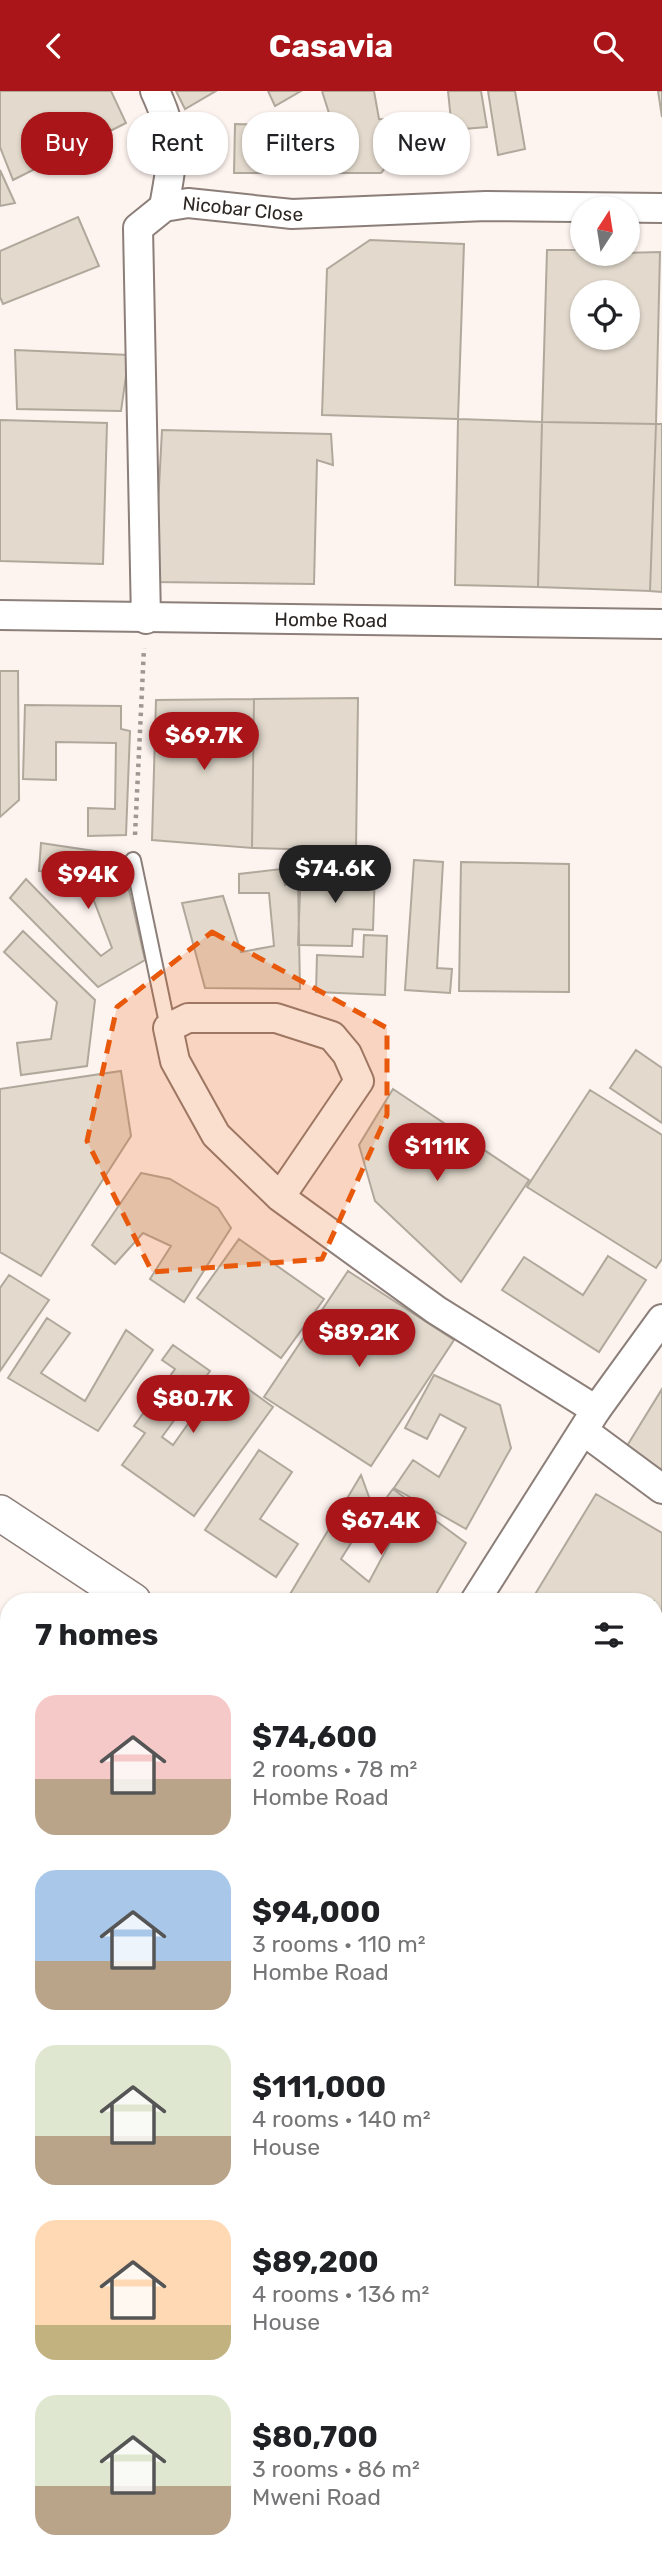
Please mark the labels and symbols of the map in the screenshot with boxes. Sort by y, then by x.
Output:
street label: Nicobar Close [181,191,304,225]
north arrow [570,196,640,266]
street label: Hombe Road [274,607,388,632]
pin: $69.7K [147,713,261,772]
pin: $74.6K [278,845,392,905]
pin: $94K [47,851,129,911]
pin: $111K [388,1123,486,1183]
pin: $89.2K [302,1309,416,1369]
pin: $80.7K [136,1375,250,1435]
pin: $67.4K [324,1497,438,1557]

